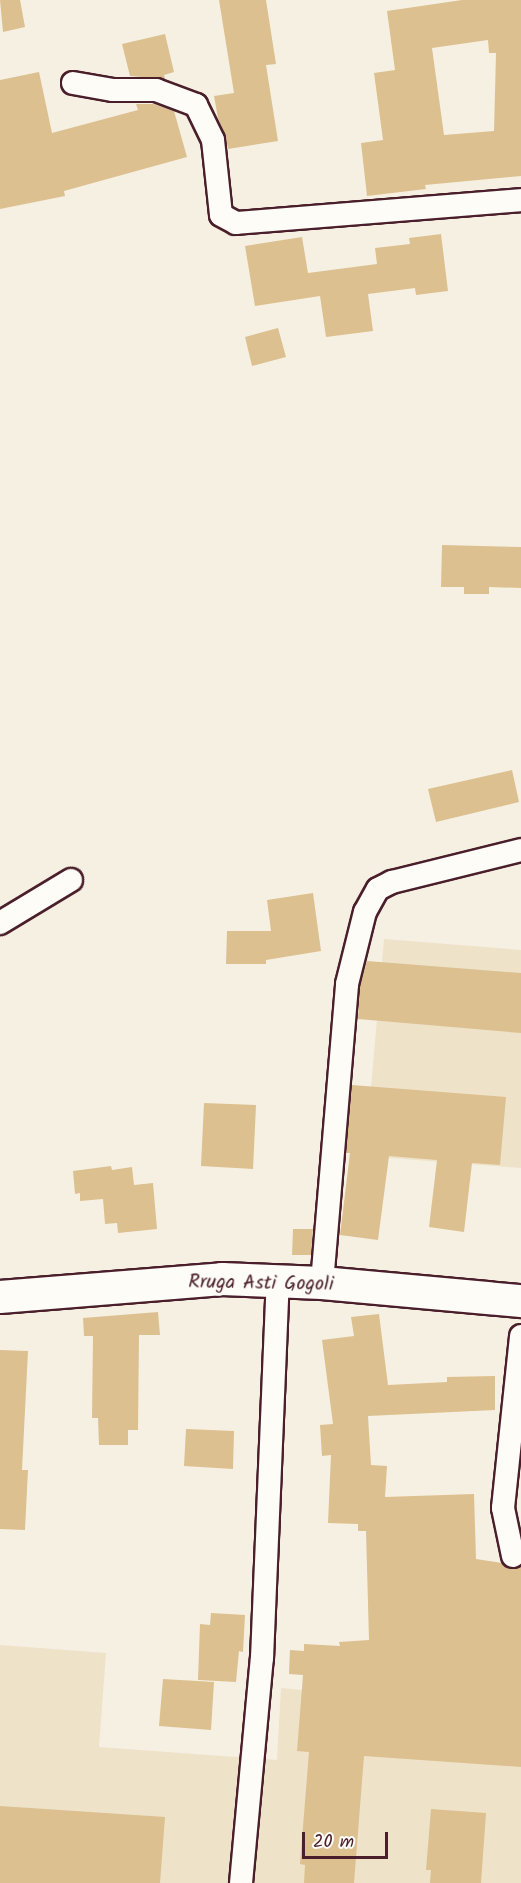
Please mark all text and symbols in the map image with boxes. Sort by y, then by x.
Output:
street label: Rruga Asti Gogoli [188,1271,334,1297]
scale bar [305,1820,390,1858]
text: 20 m [313,1828,354,1857]

